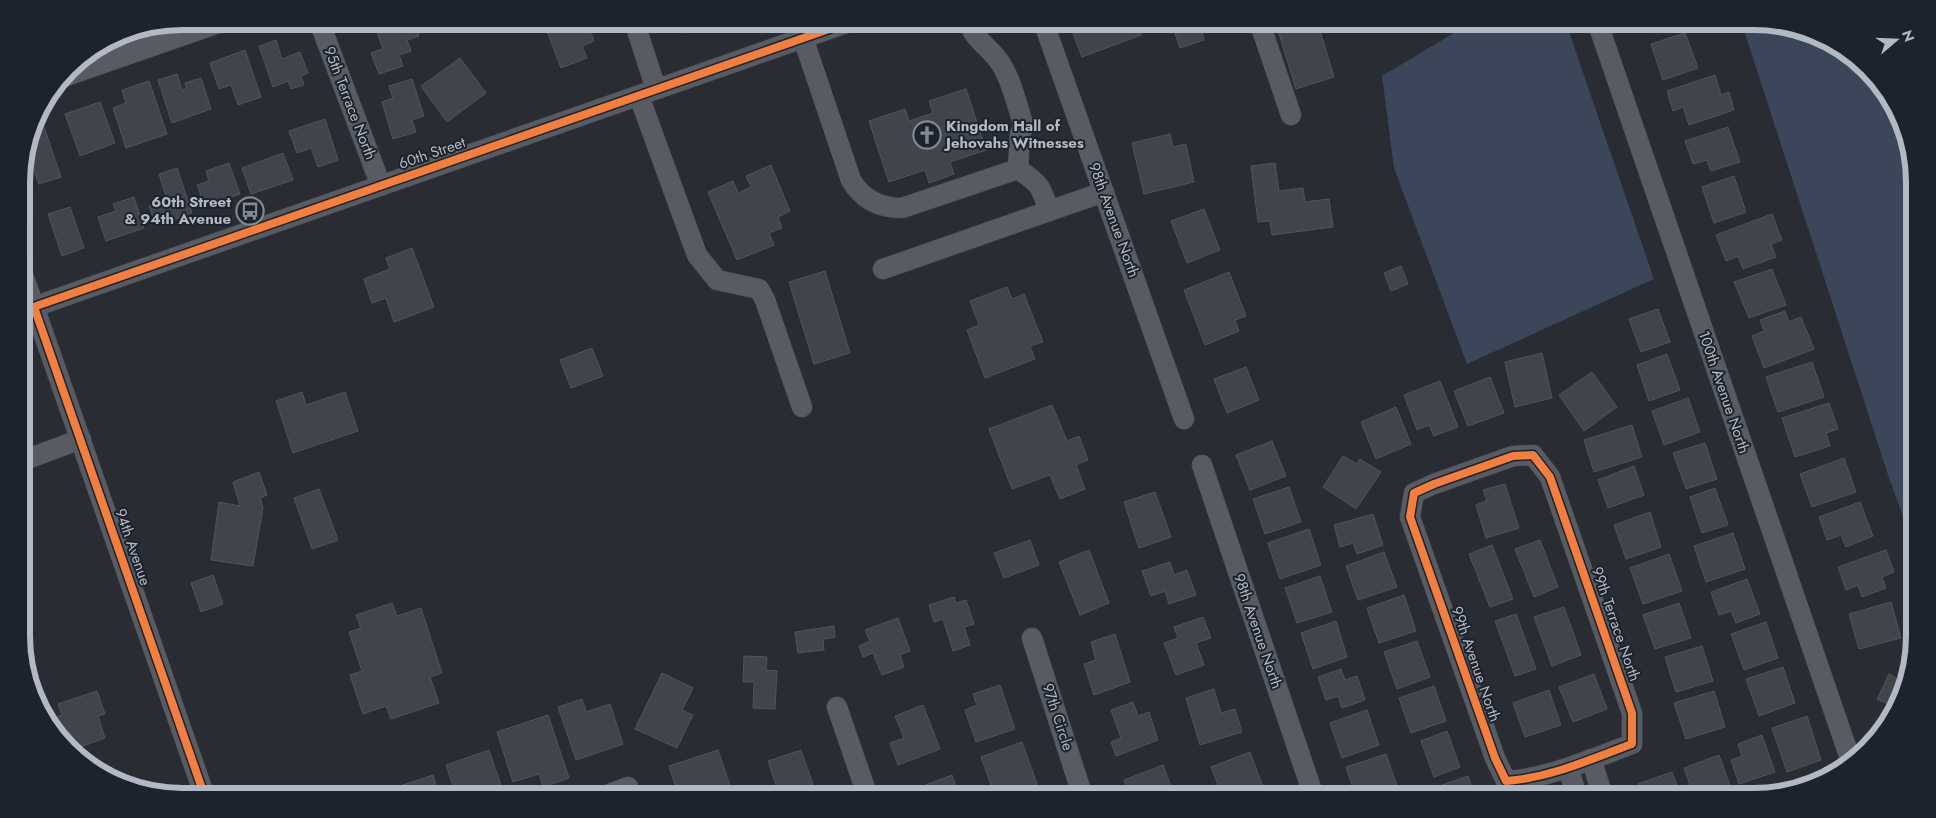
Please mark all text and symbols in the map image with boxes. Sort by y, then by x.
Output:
north arrow [1871,15,1921,65]
text: N [1897,27,1920,44]
street label: 95th Terrace North [318,43,382,163]
place label: Kingdom Hall of Jehovahs Witnesses [943,115,1084,154]
church icon: Kingdom Hall of Jehovahs Witnesses [912,120,942,150]
street label: 60th Street [396,131,469,175]
street label: 98th Avenue North [1083,160,1145,280]
place label: 60th Street & 94th Avenue [125,191,231,230]
bus stop icon: 60th Street & 94th Avenue [235,196,265,226]
street label: 100th Avenue North [1693,328,1755,456]
street label: 94th Avenue [110,506,157,589]
street label: 99th Terrace North [1586,564,1646,684]
street label: 98th Avenue North [1228,570,1288,692]
street label: 99th Avenue North [1446,603,1506,725]
street label: 97th Circle [1037,681,1079,754]

